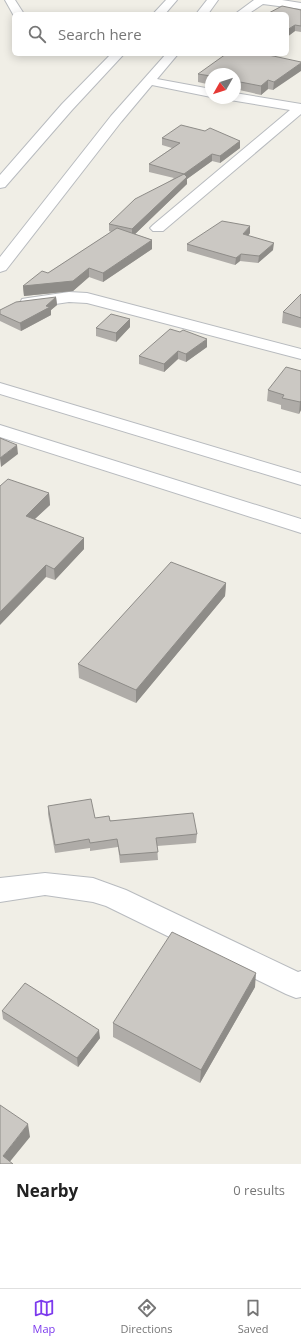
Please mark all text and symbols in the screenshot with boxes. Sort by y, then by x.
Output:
search box [12,12,289,56]
icon: search [26,23,48,45]
text: Search here [58,24,142,44]
north arrow [205,68,241,104]
text: Nearby [16,1179,78,1202]
text: 0 results [233,1181,285,1199]
tab: Map [33,1297,55,1336]
tab: Directions [121,1297,173,1336]
tab: Saved [238,1297,268,1336]

